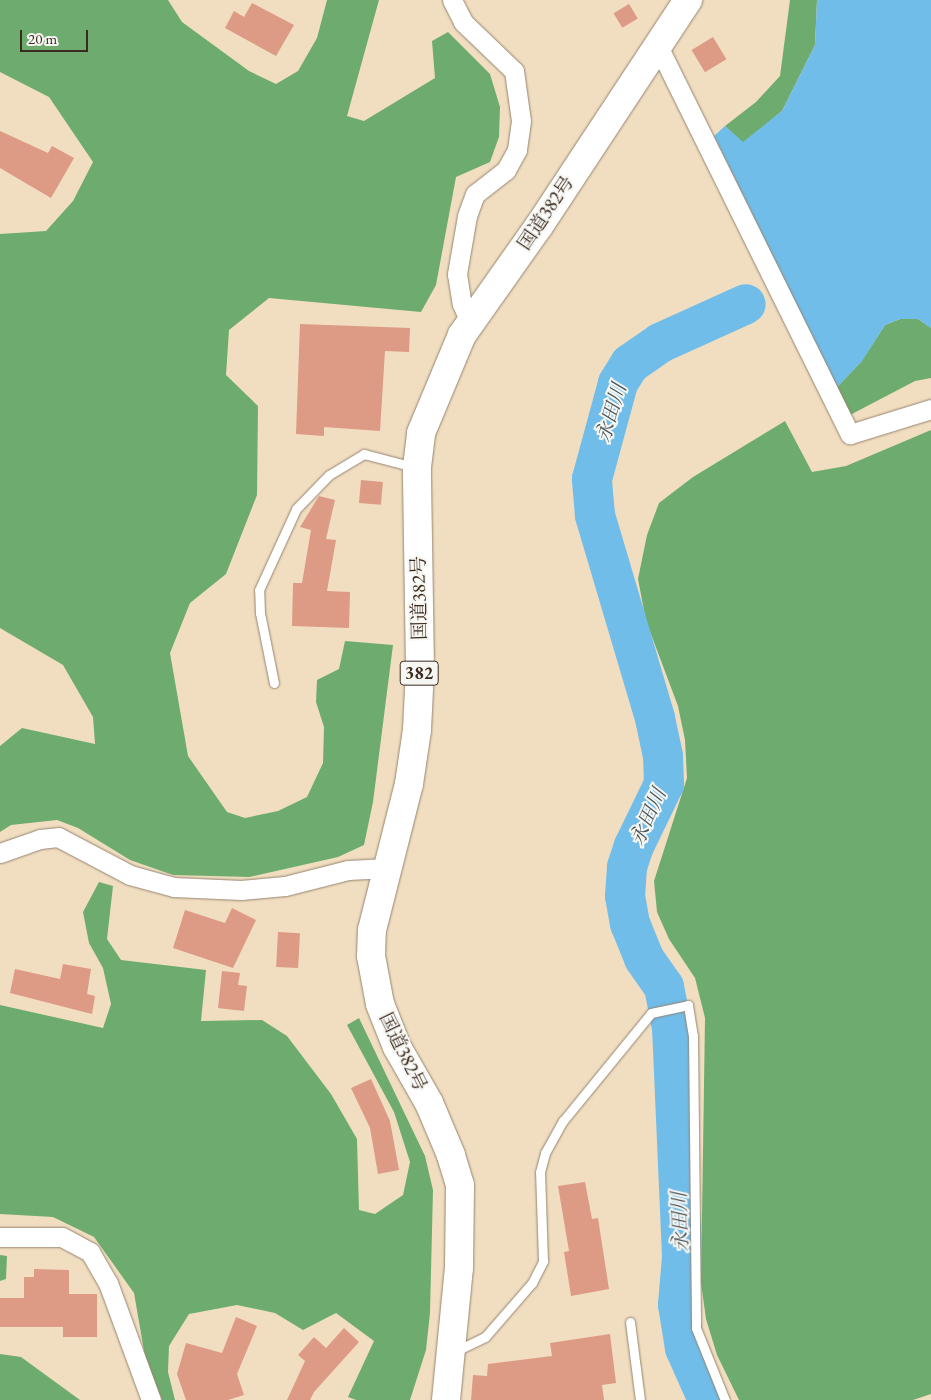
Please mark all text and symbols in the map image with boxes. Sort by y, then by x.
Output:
scale bar [22,20,90,52]
text: 20 m [28,29,57,48]
street label: 国道382号 [513,172,579,254]
water label: 永田川 [591,381,631,445]
street label: 国道382号 [407,556,431,640]
road number: 382 [399,658,439,688]
water label: 永田川 [625,785,671,849]
street label: 国道382号 [374,1009,432,1095]
water label: 永田川 [667,1192,693,1252]

